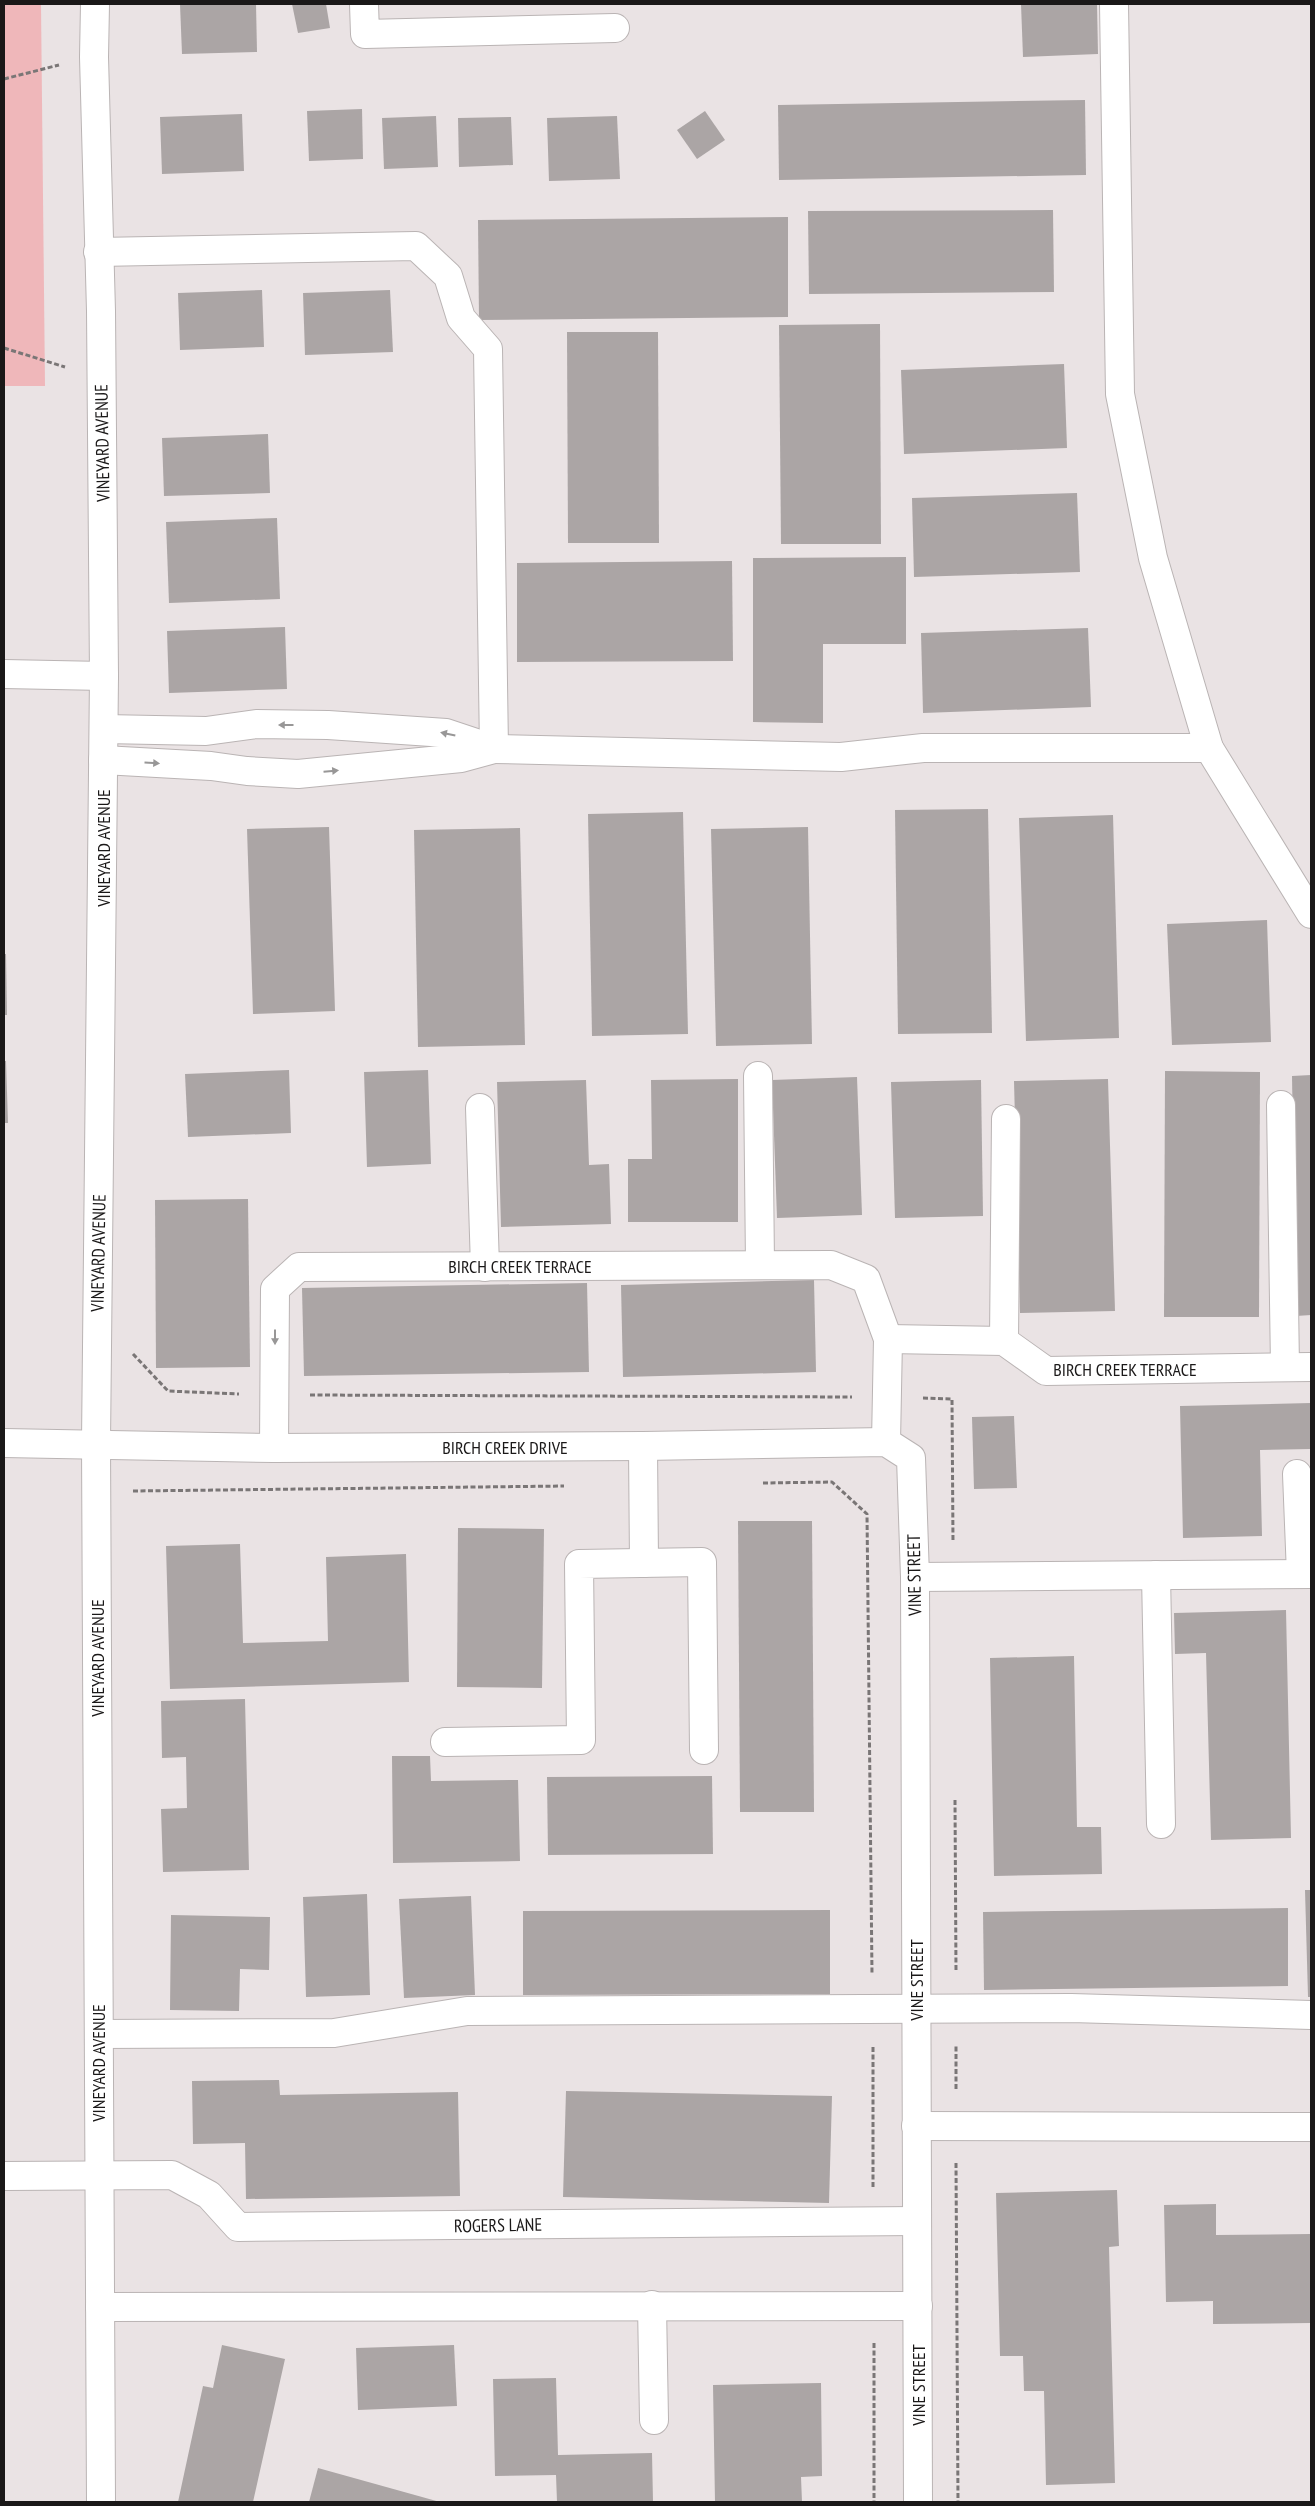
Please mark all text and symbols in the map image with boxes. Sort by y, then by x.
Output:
street label: VINEYARD AVENUE [89,384,115,503]
one-way arrow [278,721,294,729]
one-way arrow [439,730,455,738]
one-way arrow [144,759,160,767]
one-way arrow [324,767,340,775]
street label: VINEYARD AVENUE [92,789,115,908]
street label: VINEYARD AVENUE [85,1194,111,1313]
street label: BIRCH CREEK TERRACE [448,1255,592,1278]
one-way arrow [271,1330,279,1346]
street label: BIRCH CREEK TERRACE [1053,1358,1197,1381]
street label: BIRCH CREEK DRIVE [442,1436,568,1459]
street label: VINE STREET [902,1534,926,1617]
street label: VINEYARD AVENUE [86,1599,109,1718]
street label: VINE STREET [905,1939,928,2022]
street label: VINEYARD AVENUE [87,2004,110,2123]
street label: ROGERS LANE [454,2213,542,2237]
street label: VINE STREET [907,2344,930,2427]

